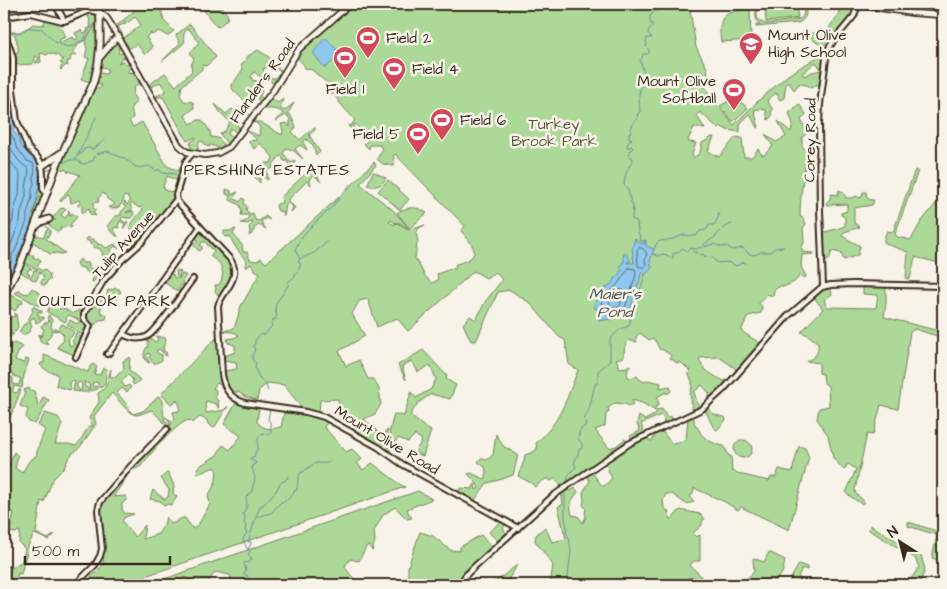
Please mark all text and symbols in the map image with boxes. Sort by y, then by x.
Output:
sports icon: Field 2 [355,25,381,59]
place label: Mount Olive High School [768,25,847,64]
place label: Field 2 [386,28,432,49]
school or university icon: Mount Olive High School [738,31,764,65]
street label: Flanders Road [225,34,300,128]
sports icon: Field 1 [332,45,358,79]
sports icon: Field 4 [381,56,407,90]
place label: Field 4 [412,59,459,80]
place label: Mount Olive Softball [637,71,716,109]
sports icon: Mount Olive Softball [721,77,747,111]
place label: Field 1 [326,79,364,100]
street label: Corey Road [799,97,823,182]
sports icon: Field 6 [429,107,455,141]
place label: Field 6 [460,110,507,131]
park label: Turkey Brook Park [511,114,597,152]
sports icon: Field 5 [405,121,431,155]
place label: Field 5 [353,124,400,145]
district label: PERSHING ESTATES [184,159,350,181]
street label: Tulip Avenue [87,206,160,283]
water label: Maier's Pond [589,283,642,323]
district label: OUTLOOK PARK [39,290,171,312]
street label: Mount Olive Road [330,401,443,480]
north arrow [874,516,924,566]
text: N [884,521,903,543]
scale bar [25,534,170,566]
text: 500 m [32,541,80,562]

